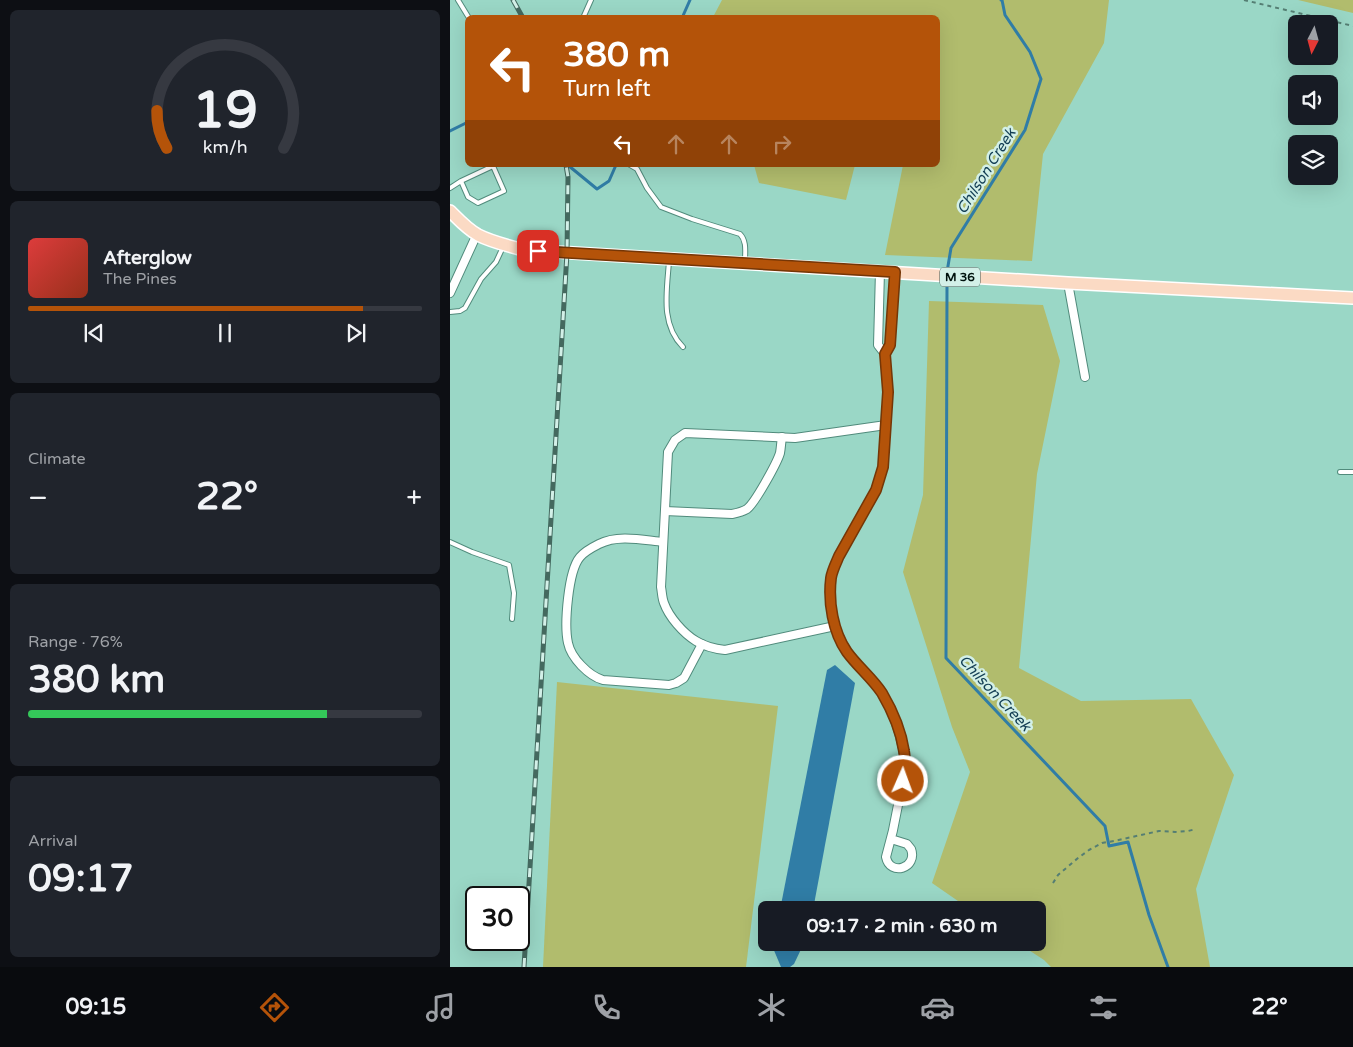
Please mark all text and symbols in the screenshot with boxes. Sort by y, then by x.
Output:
north arrow [1288,15,1338,65]
map controls [1288,15,1338,185]
text: 380 m [563,34,670,76]
icon: left [480,35,545,100]
button: sound [1288,75,1338,125]
text: Turn left [563,76,651,102]
text: 19 [192,79,258,142]
water label: Chilson Creek [953,123,1020,217]
icon: left [609,130,637,158]
icon: ahead [662,130,690,158]
icon: ahead [715,130,743,158]
icon: right [768,130,796,158]
button: layers [1288,135,1338,185]
text: km/h [203,137,247,158]
pin [517,230,559,272]
icon: arrive [524,237,552,265]
text: Afterglow [103,247,192,269]
road number: M 36 [940,268,980,286]
text: The Pines [103,269,177,289]
icon: previous [80,319,108,347]
icon: pause [211,319,239,347]
icon: next [342,319,370,347]
text: Climate [28,449,86,469]
text: 22° [196,474,258,520]
text: − [28,481,48,515]
text: + [406,481,422,515]
text: Range · 76% [28,632,123,652]
water label: Chilson Creek [955,651,1036,736]
text: 380 km [28,657,165,703]
position arrow [876,754,928,806]
text: Arrival [28,831,77,851]
text: 09:17 [28,856,133,902]
speed limit sign: 30 [465,886,530,951]
text: 09:17 · 2 min · 630 m [806,915,998,937]
icon: directions [257,990,292,1025]
icon: music [423,990,458,1025]
icon: phone [589,990,624,1025]
icon: climate [754,990,789,1025]
icon: car [920,990,955,1025]
icon: filters [1086,990,1121,1025]
text: 09:15 [65,994,126,1020]
text: 22° [1252,994,1288,1020]

